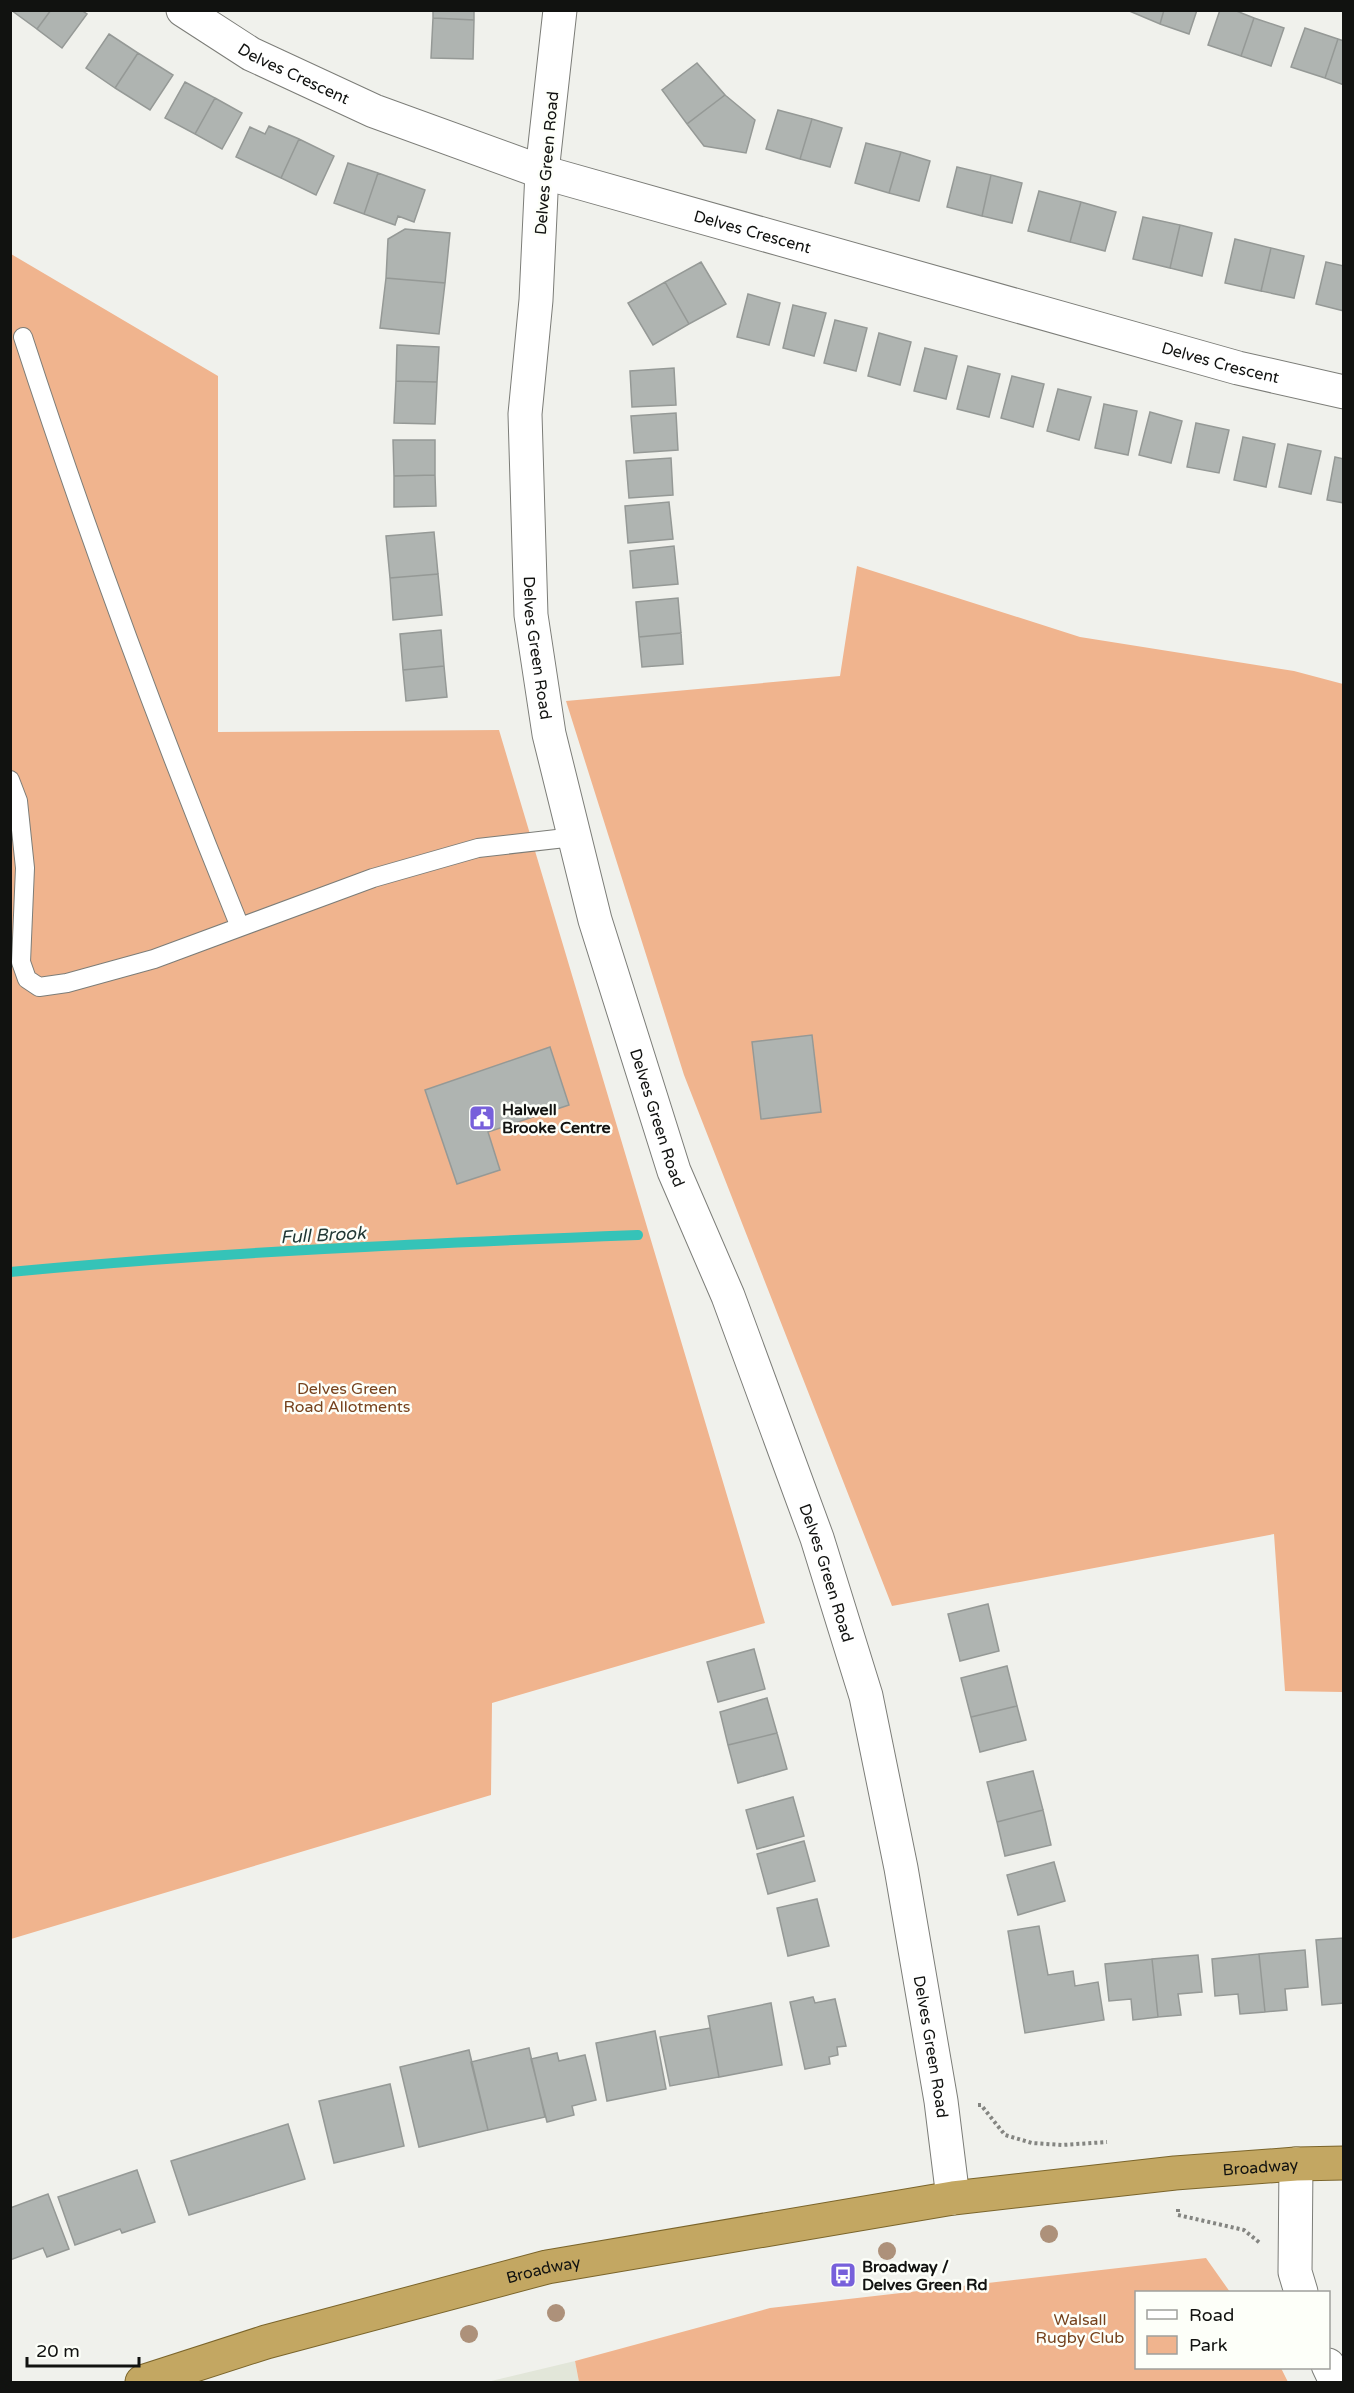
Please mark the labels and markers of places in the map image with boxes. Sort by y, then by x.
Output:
place label: Halwell Brooke Centre [502,1100,611,1138]
public building icon: Halwell Brooke Centre [467,1103,497,1133]
place label: Broadway / Delves Green Rd [862,2257,988,2295]
bus stop icon: Broadway / Delves Green Rd [828,2260,858,2290]

